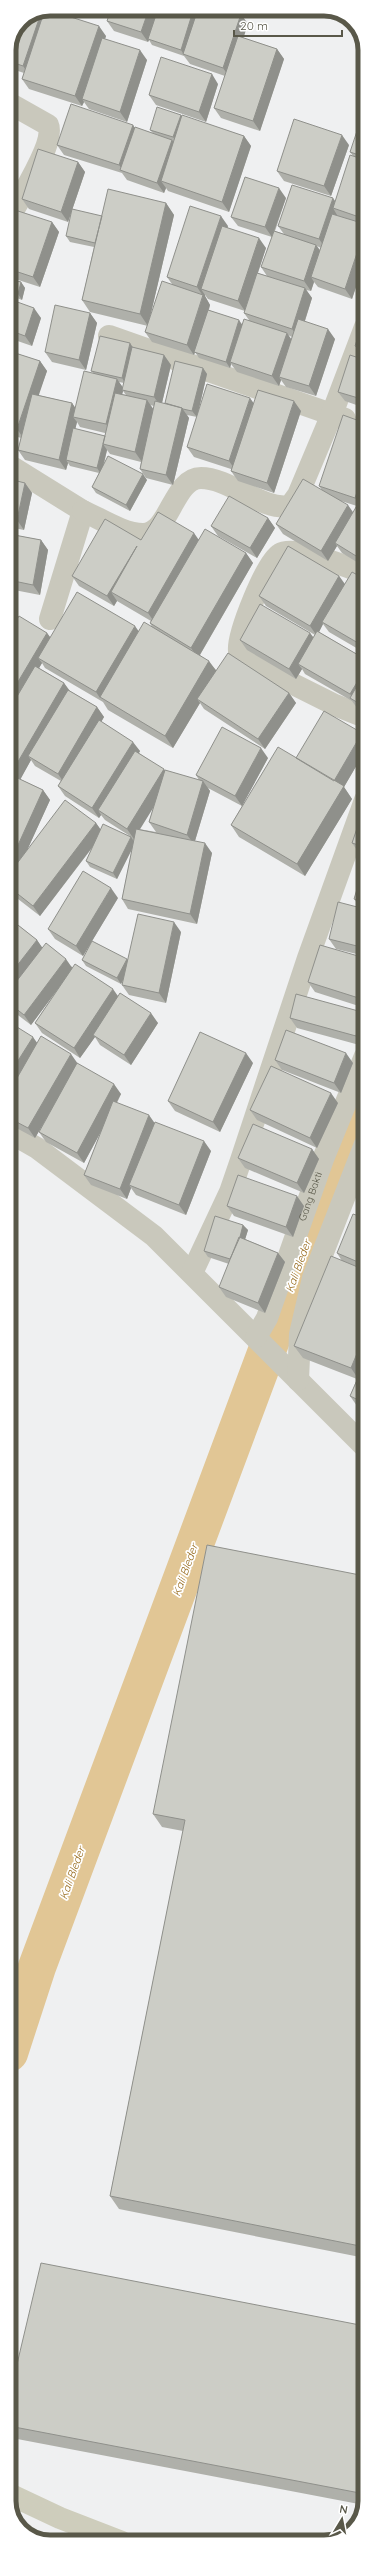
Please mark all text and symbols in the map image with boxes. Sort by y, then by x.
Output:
scale bar [234,12,342,38]
text: 20 m [240,18,268,33]
street label: Gang Bakti [295,1170,325,1223]
water label: Kali Bleder [282,1236,315,1294]
water label: Kali Bleder [169,1540,202,1598]
water label: Kali Bleder [56,1843,89,1901]
north arrow [322,2499,362,2539]
text: N [339,2502,349,2517]

